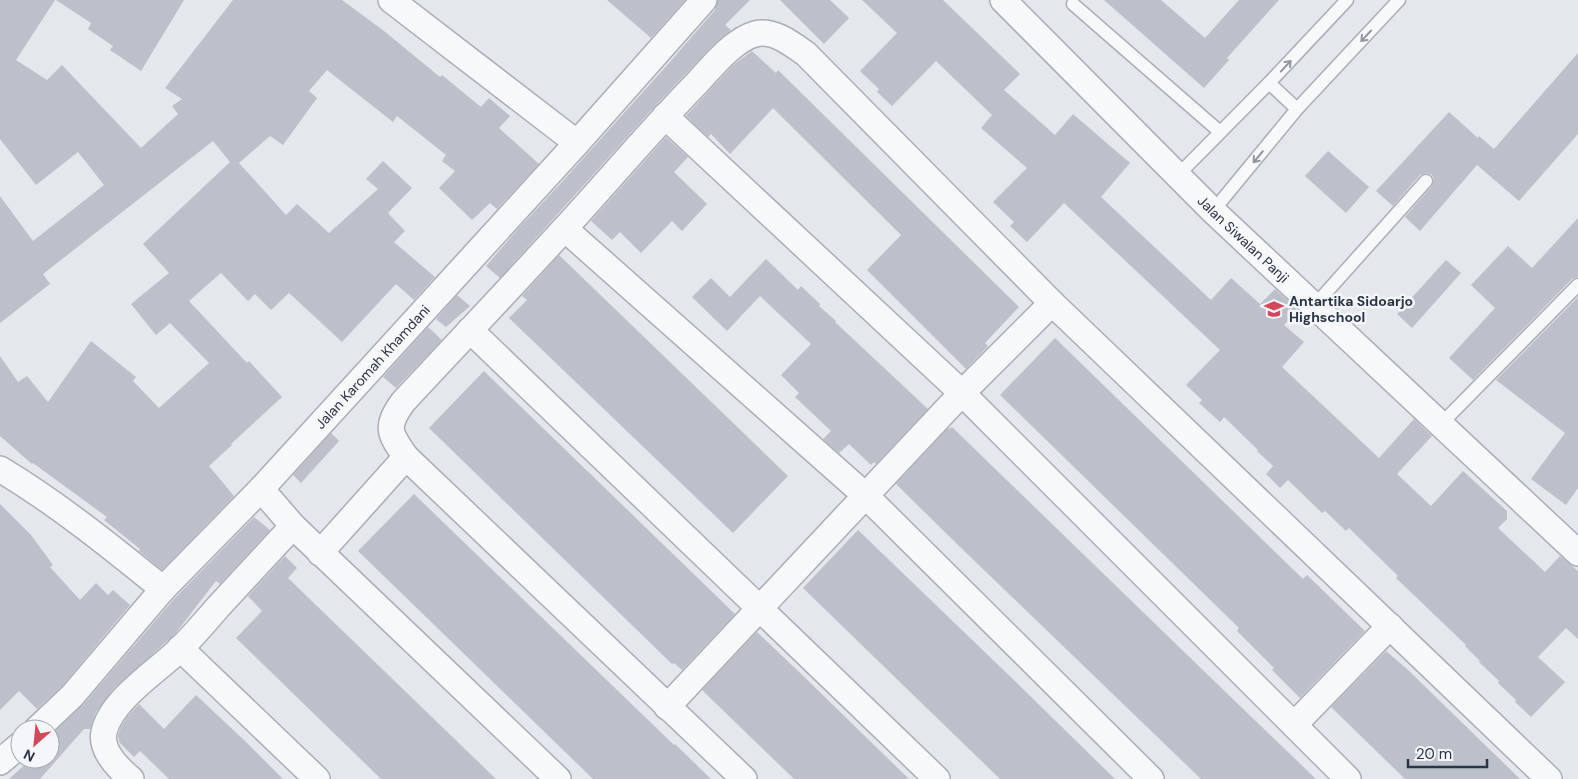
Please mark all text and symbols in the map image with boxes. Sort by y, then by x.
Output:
one-way arrow [1360,29,1372,42]
one-way arrow [1280,59,1292,72]
one-way arrow [1252,150,1263,163]
street label: Jalan Siwalan Panji [1194,192,1293,287]
place label: Antartika Sidoarjo Highschool [1289,292,1413,326]
school or university icon: Antartika Sidoarjo Highschool [1263,298,1285,320]
street label: Jalan Karomah Khamdani [311,301,434,433]
north arrow [10,719,60,769]
scale bar [1408,736,1487,768]
text: 20 m [1416,744,1452,764]
text: N [20,745,38,766]

